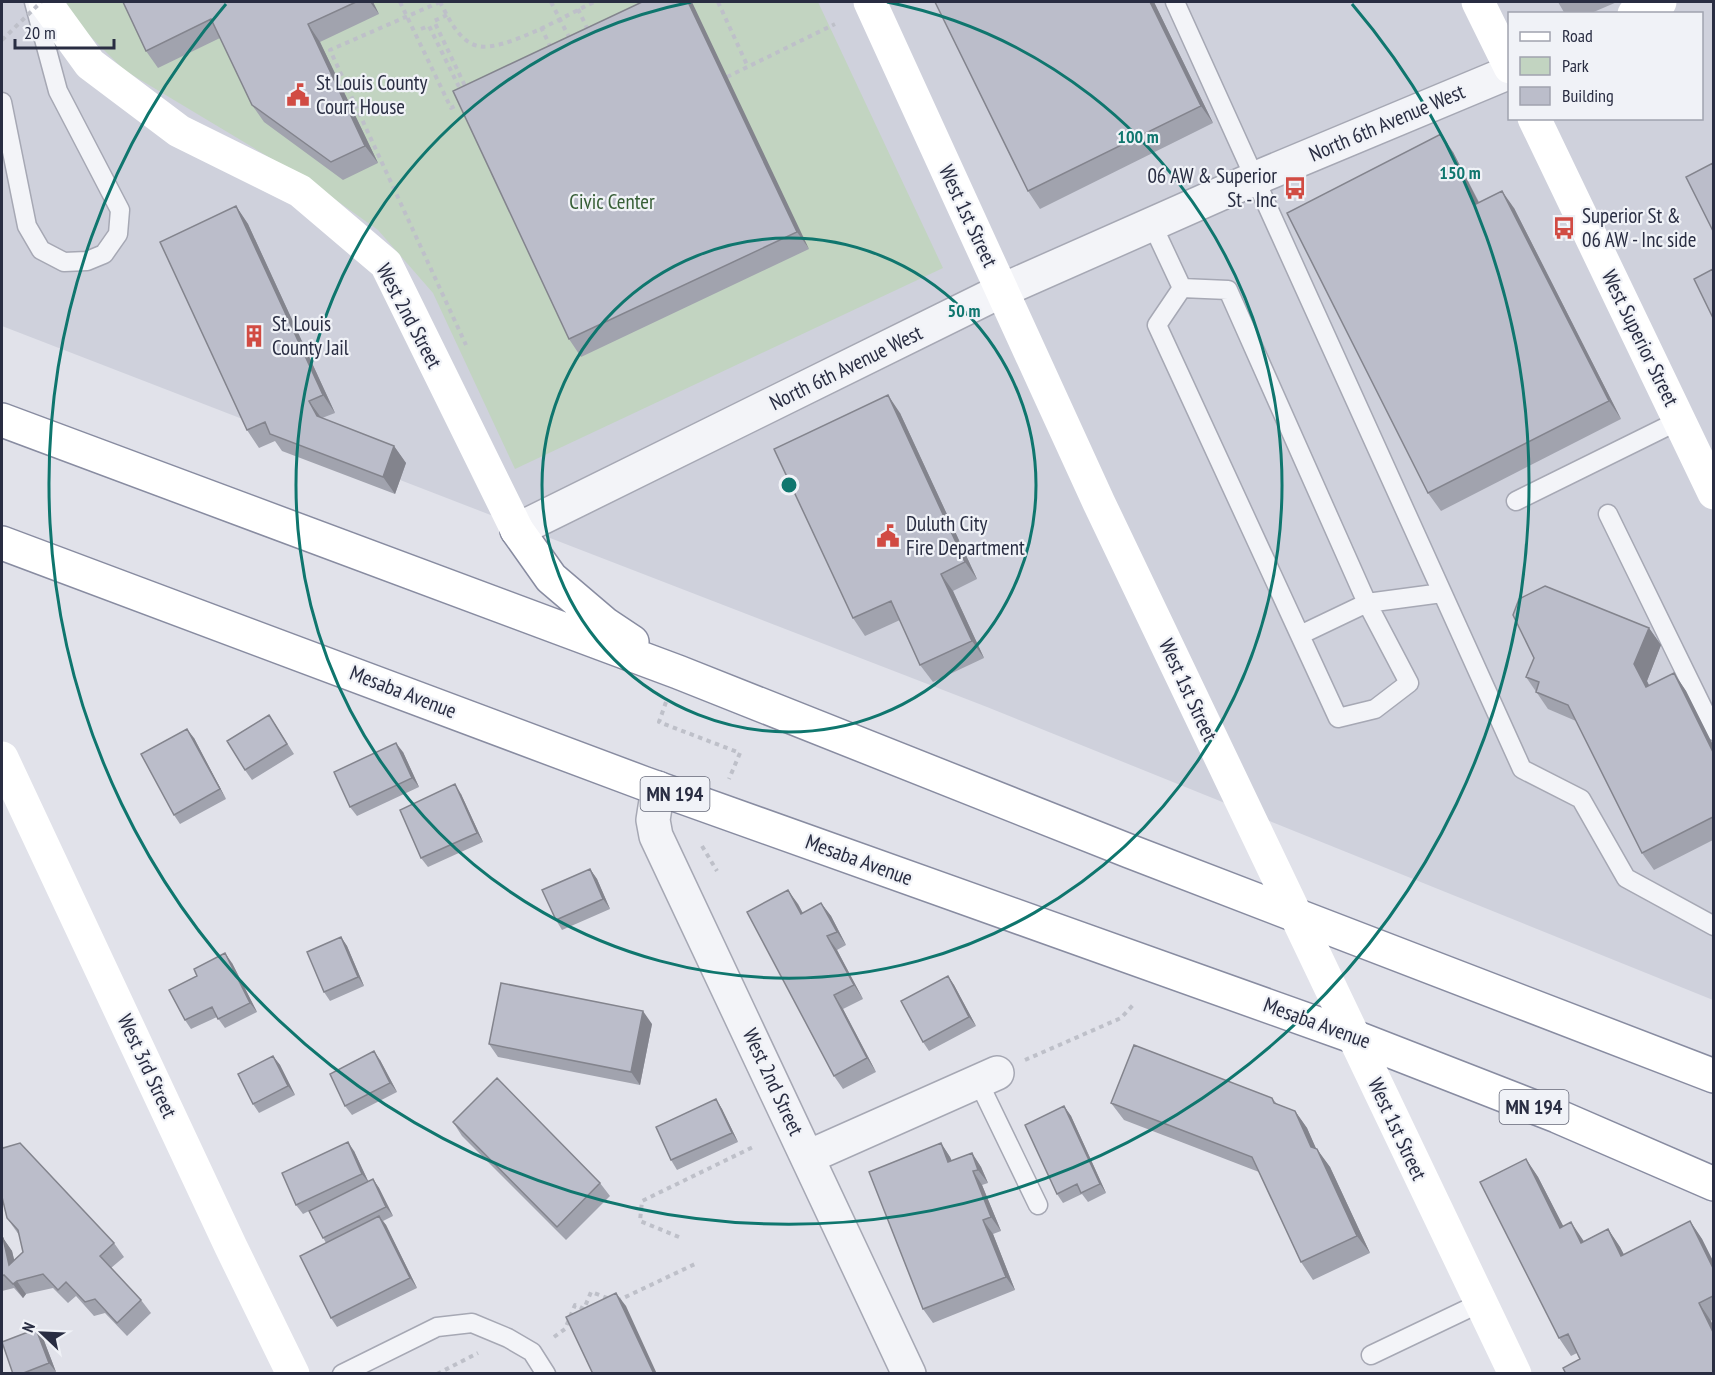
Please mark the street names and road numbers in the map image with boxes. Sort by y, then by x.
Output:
street label: North 6th Avenue West [1305,77,1469,168]
street label: West 1st Street [933,160,1004,271]
street label: West 2nd Street [371,259,448,373]
street label: West Superior Street [1596,265,1685,411]
street label: North 6th Avenue West [765,319,927,416]
street label: West 1st Street [1153,634,1224,745]
street label: Mesaba Avenue [346,659,460,724]
road number: MN 194 [640,777,710,811]
street label: Mesaba Avenue [802,828,916,891]
street label: Mesaba Avenue [1260,991,1374,1054]
street label: West 3rd Street [112,1010,183,1122]
street label: West 2nd Street [737,1024,810,1140]
street label: West 1st Street [1362,1073,1433,1184]
road number: MN 194 [1500,1090,1568,1124]

